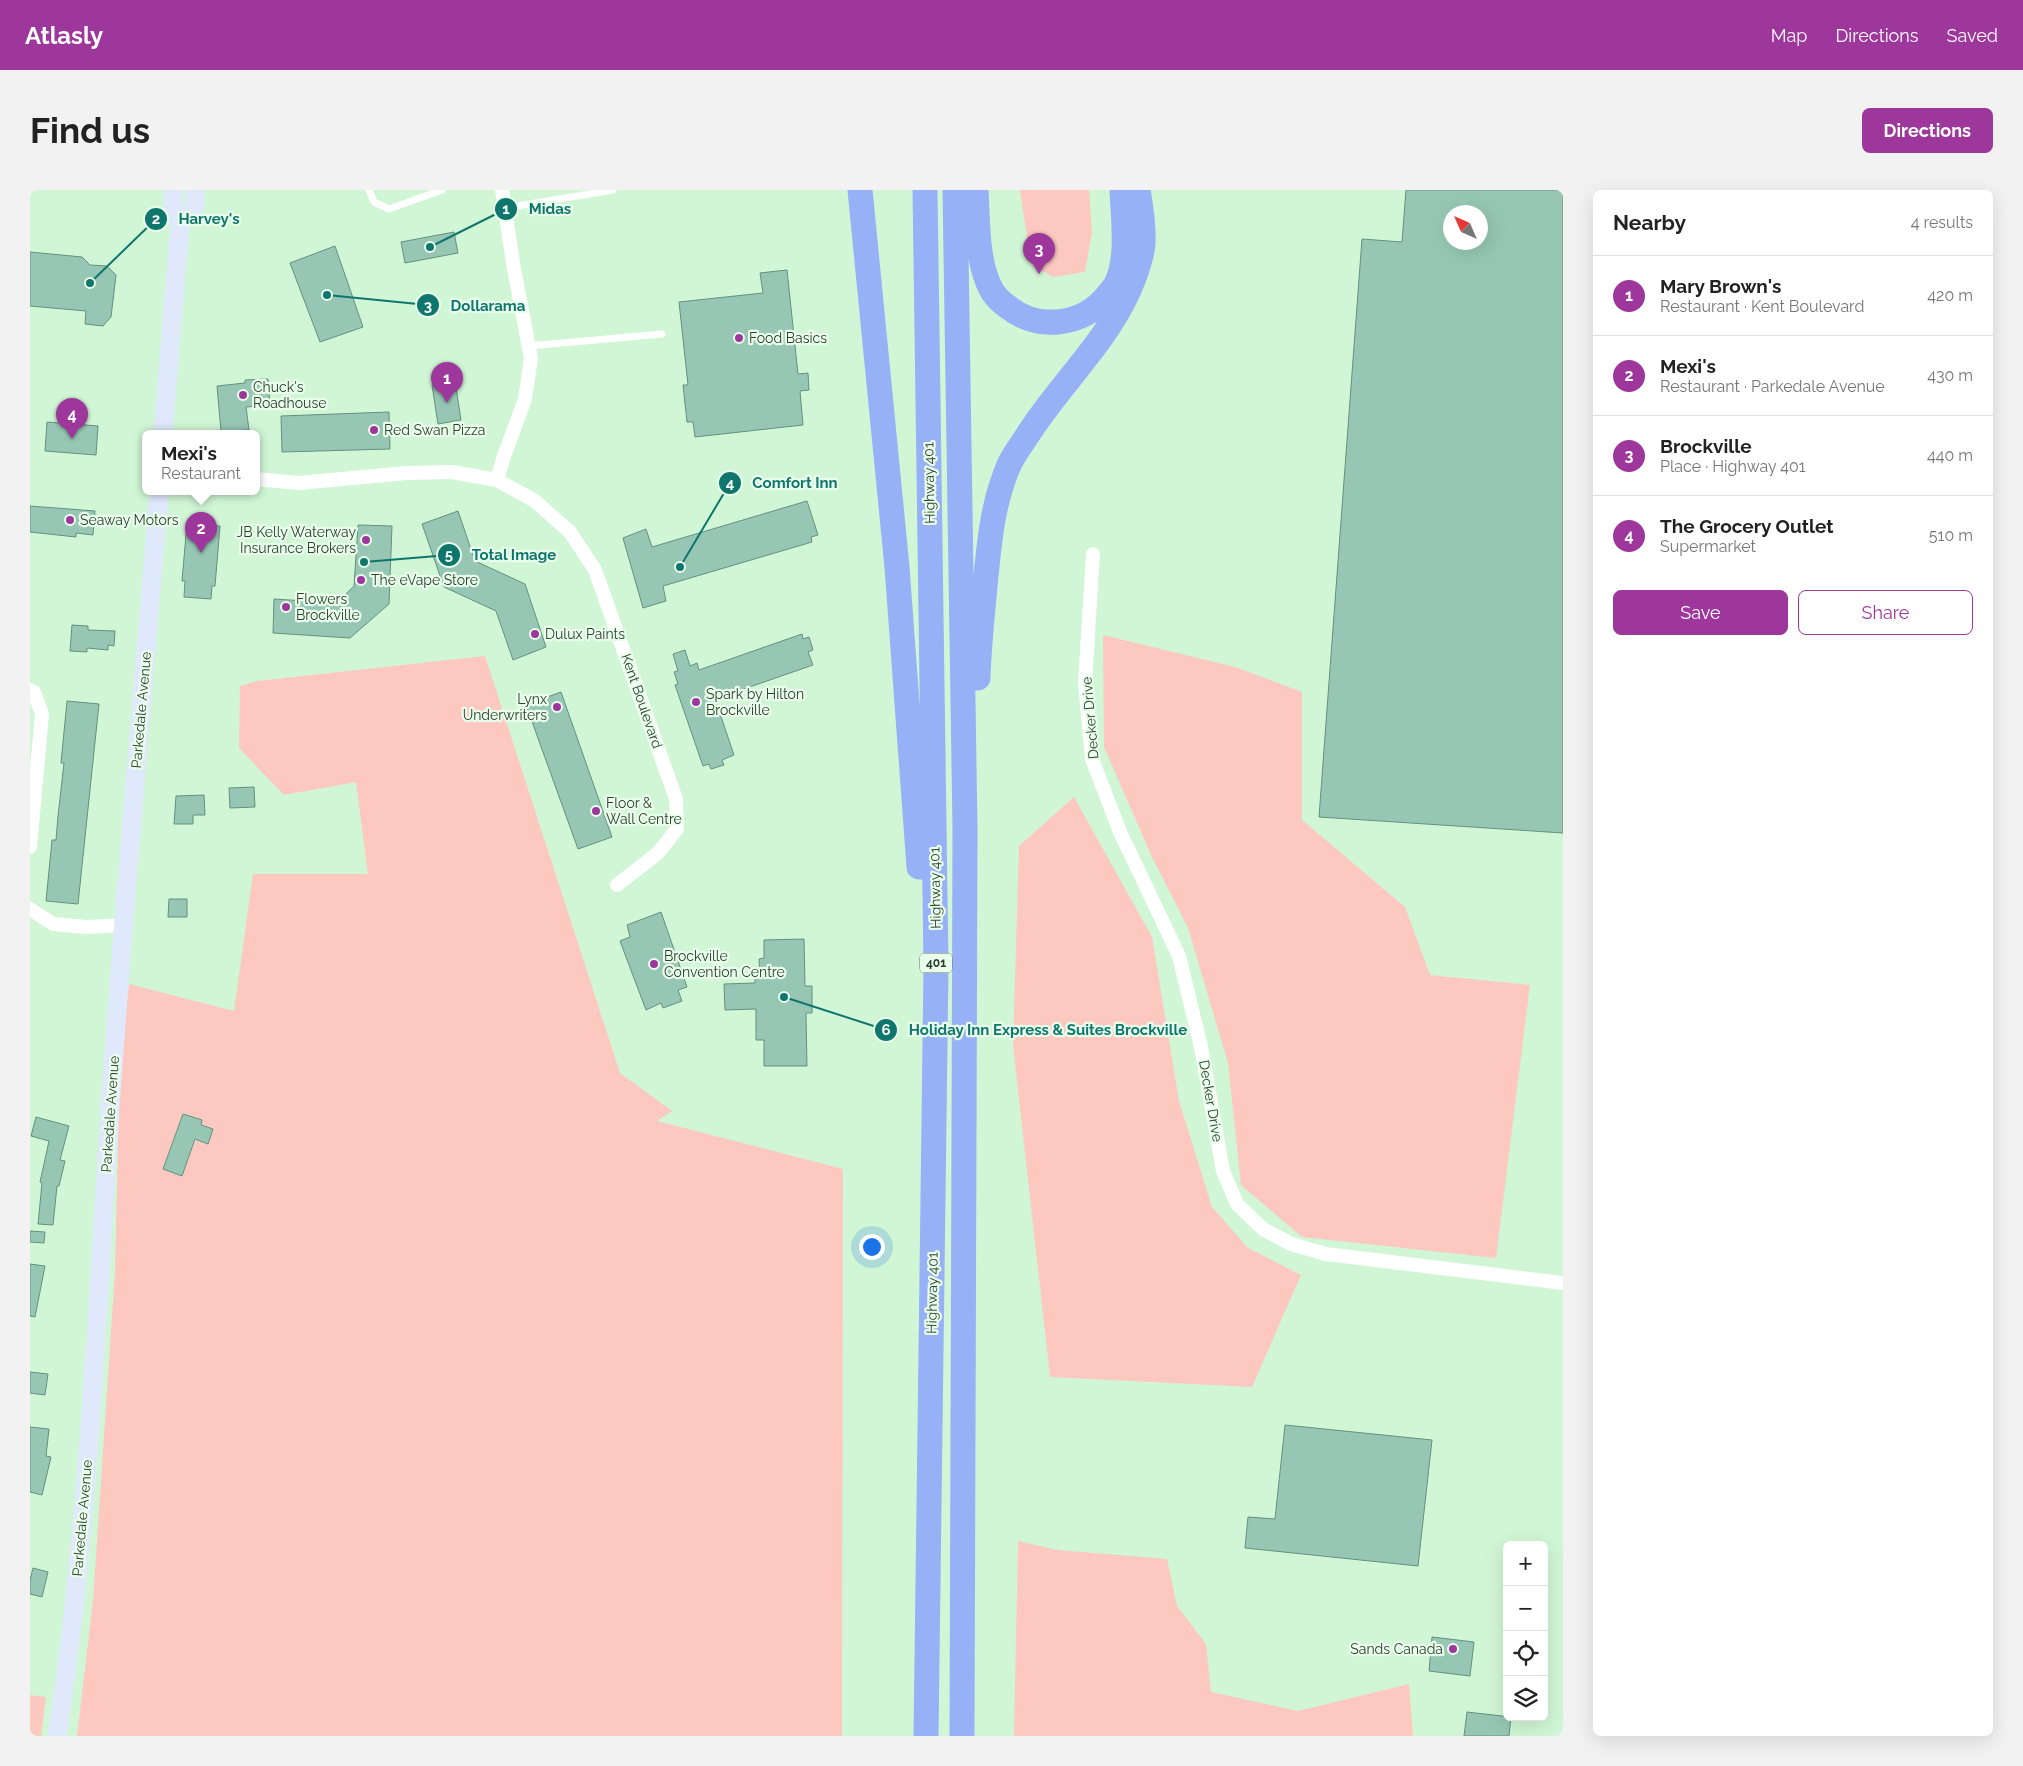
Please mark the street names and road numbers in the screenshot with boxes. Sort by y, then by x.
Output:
street label: Highway 401 [920,442,938,524]
street label: Parkedale Avenue [128,651,154,769]
street label: Kent Boulevard [618,651,666,751]
street label: Decker Drive [1078,676,1102,760]
street label: Highway 401 [926,847,944,929]
road number: 401 [920,954,952,972]
street label: Parkedale Avenue [98,1055,122,1173]
street label: Decker Drive [1196,1059,1226,1143]
street label: Highway 401 [923,1252,941,1334]
street label: Parkedale Avenue [69,1459,95,1577]

